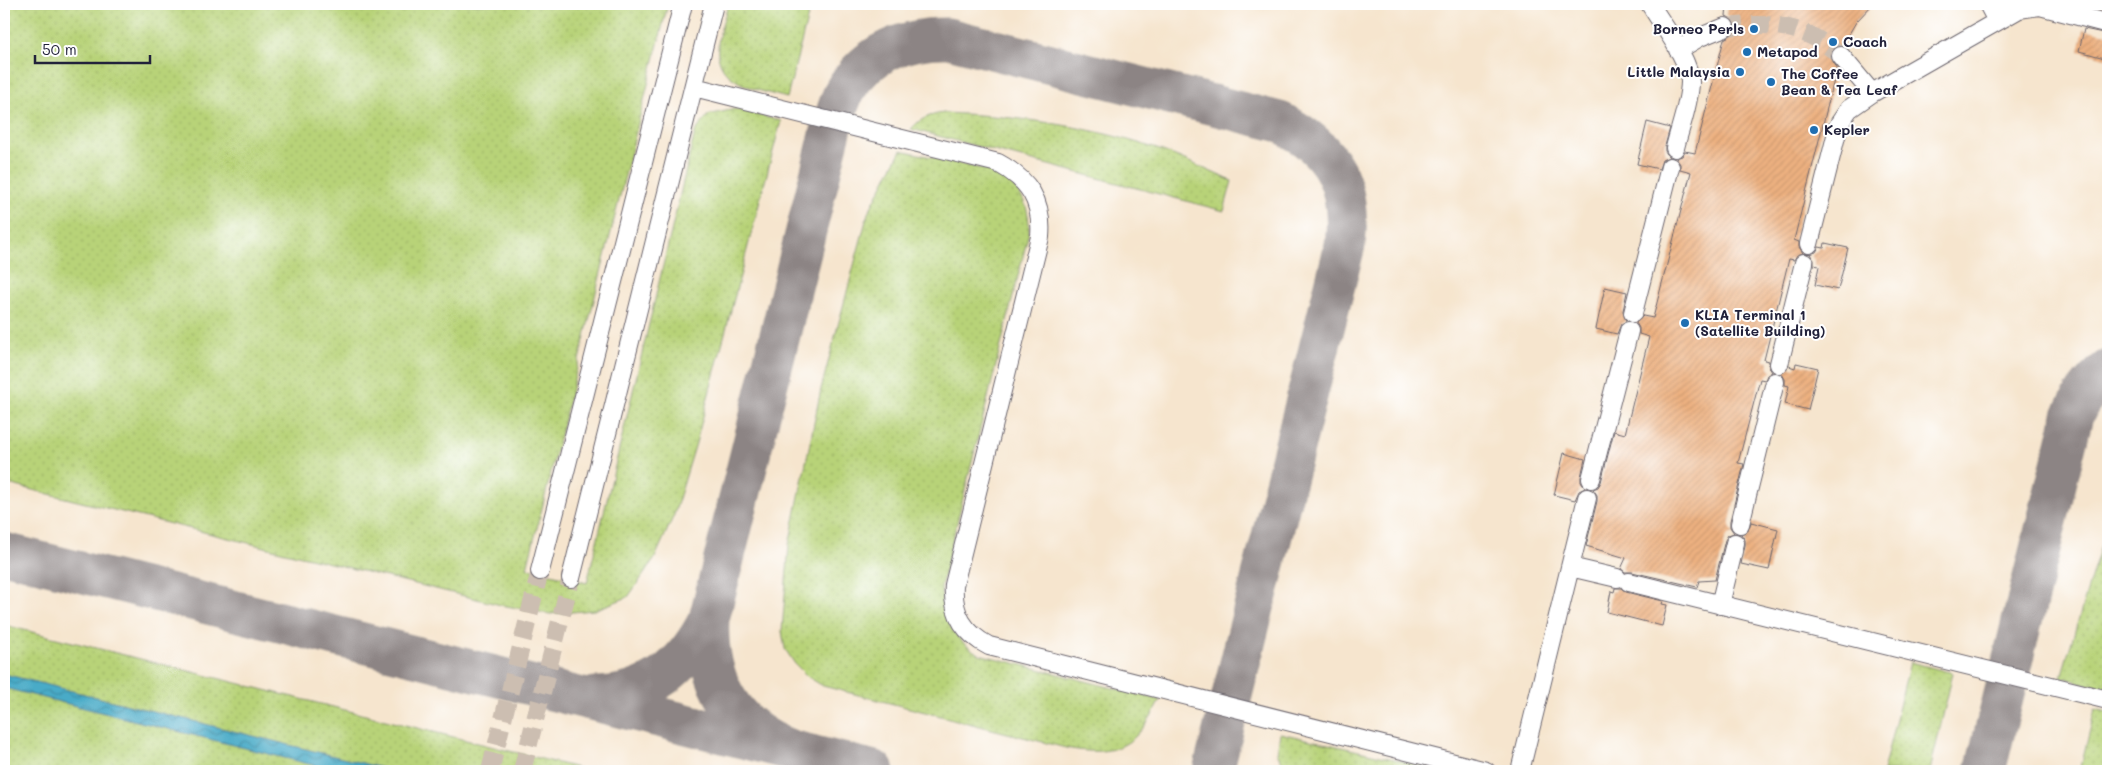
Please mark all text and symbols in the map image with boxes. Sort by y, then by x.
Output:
place label: Borneo Perls [1653,19,1744,38]
marker: Borneo Perls [1748,23,1760,35]
scale bar [35,32,150,64]
place label: Coach [1843,32,1887,51]
marker: Coach [1827,36,1839,48]
text: 50 m [42,39,77,59]
place label: Metapod [1757,42,1818,61]
marker: Metapod [1741,46,1753,58]
place label: Little Malaysia [1627,62,1730,81]
place label: The Coffee Bean & Tea Leaf [1781,64,1898,99]
marker: Little Malaysia [1734,66,1746,78]
marker: The Coffee Bean & Tea Leaf [1765,76,1777,88]
place label: Kepler [1824,120,1870,139]
marker: Kepler [1808,124,1820,136]
place label: KLIA Terminal 1 (Satellite Building) [1695,305,1825,340]
marker: KLIA Terminal 1 (Satellite Building) [1679,317,1691,329]

